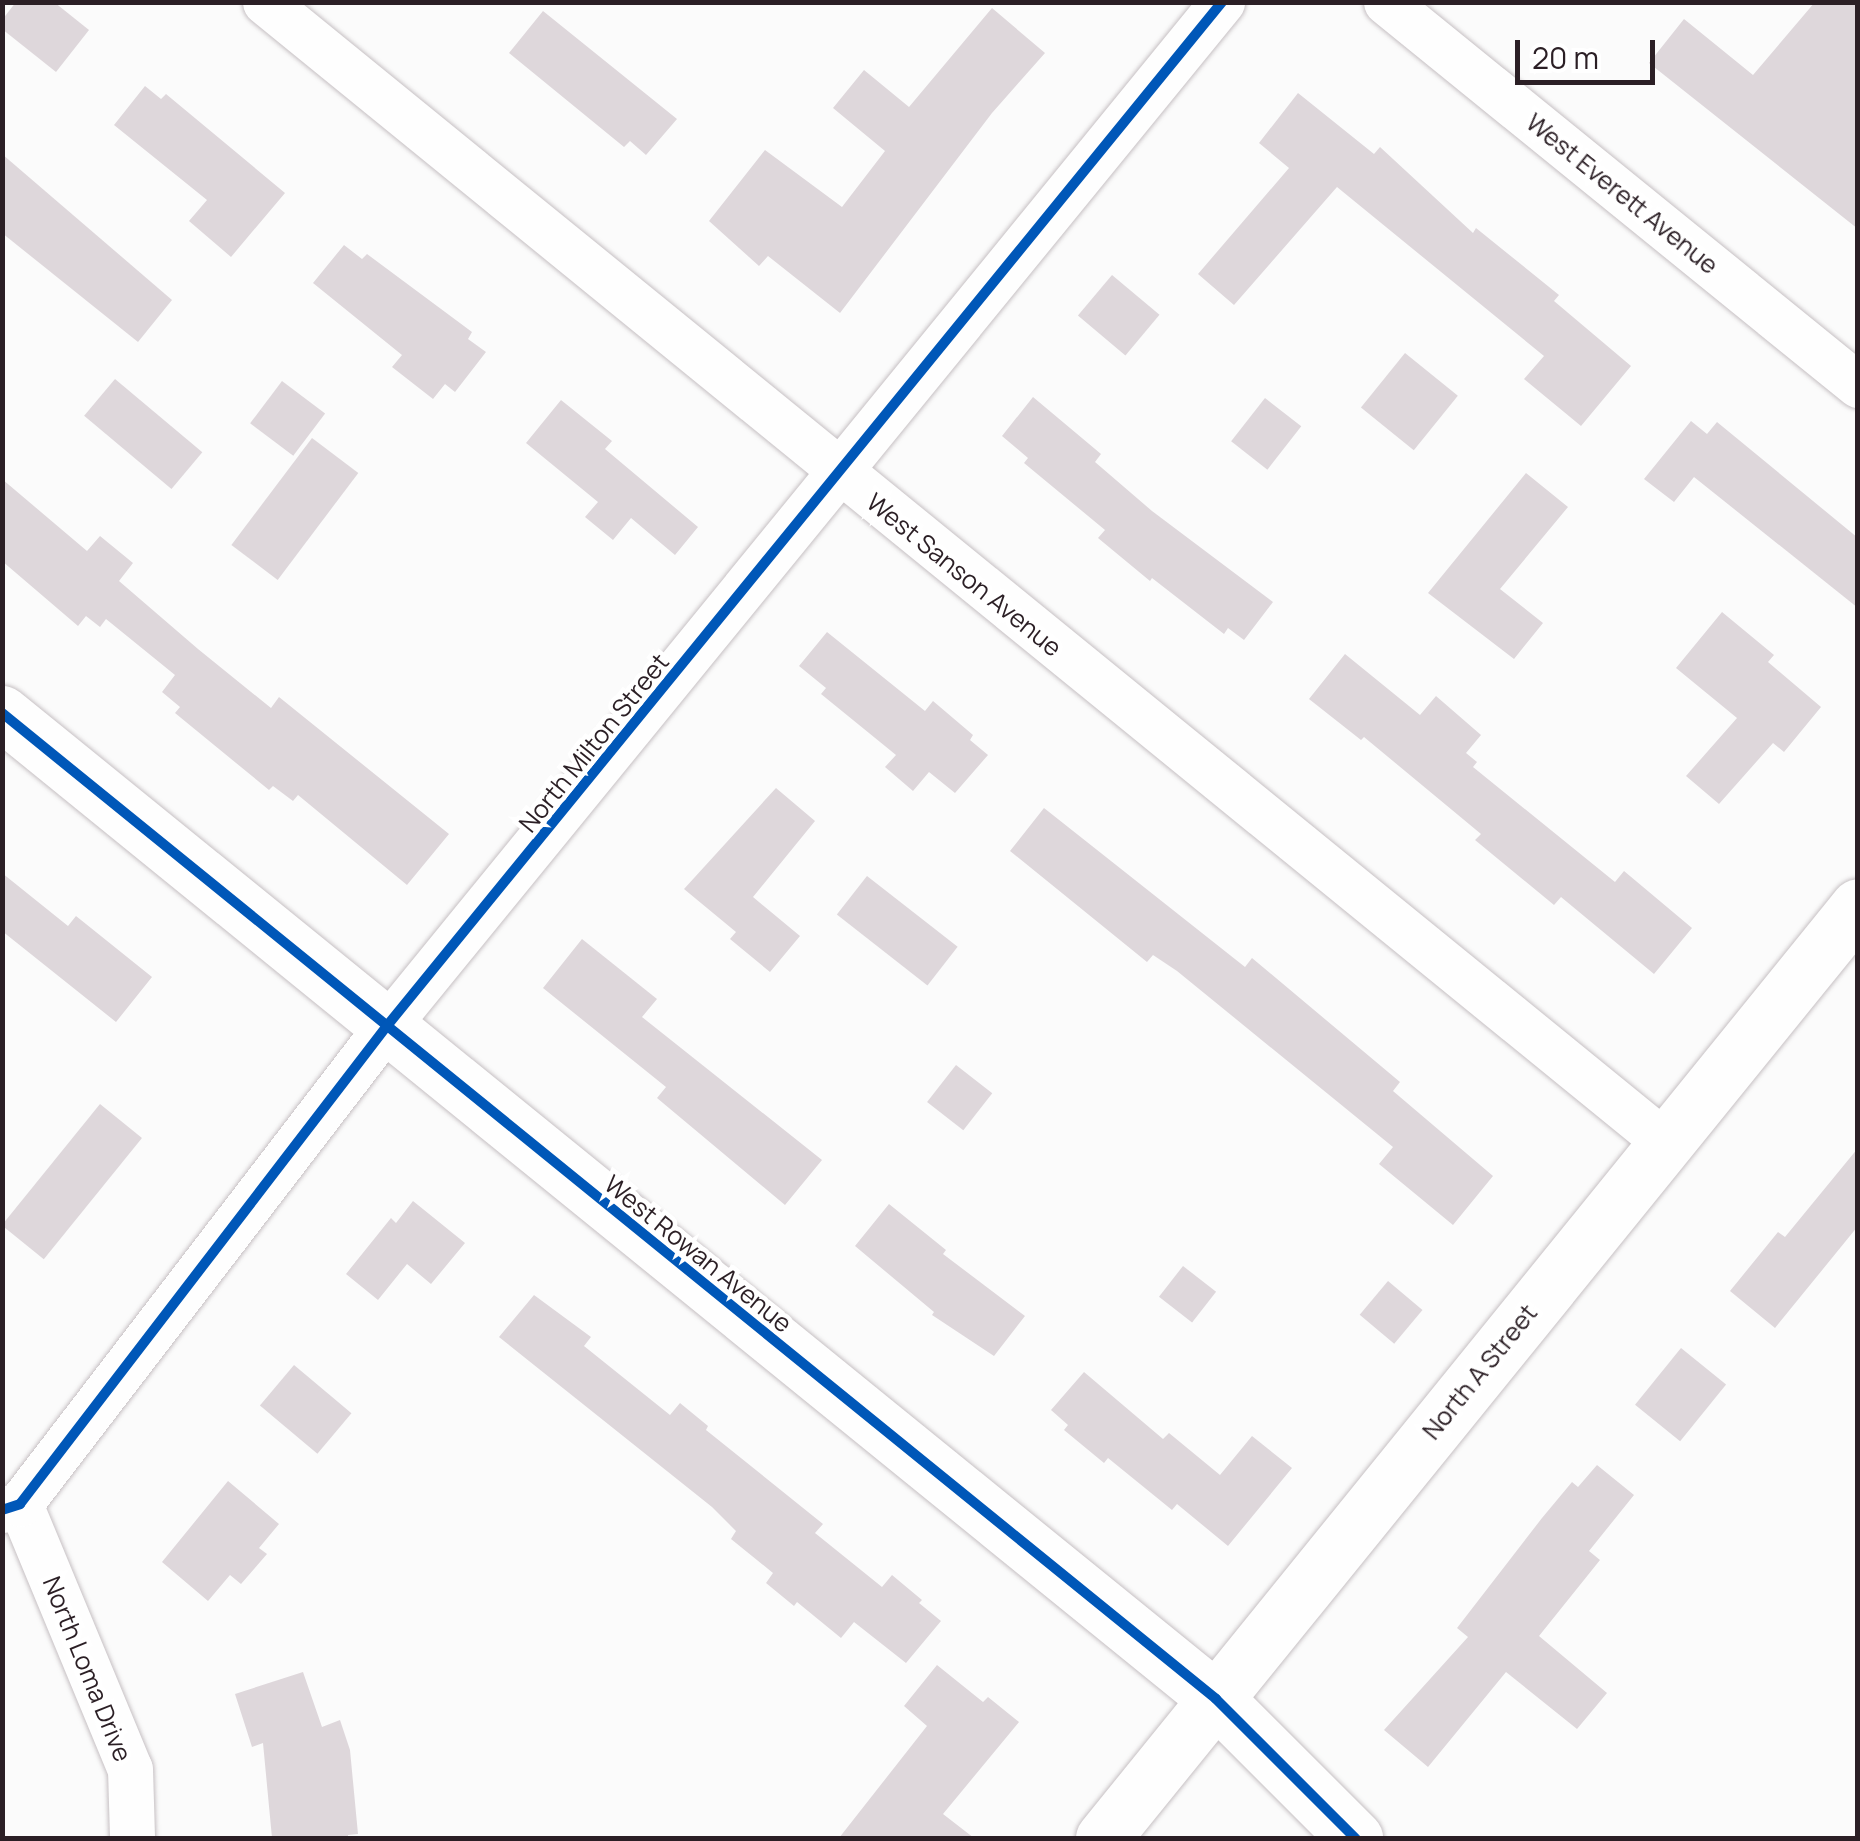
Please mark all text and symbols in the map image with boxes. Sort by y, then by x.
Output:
scale bar [1520,20,1660,82]
text: 20 m [1532,37,1599,78]
street label: West Everett Avenue [1520,107,1724,281]
street label: West Sanson Avenue [860,487,1068,663]
street label: North Milton Street [513,648,675,838]
street label: West Rowan Avenue [598,1169,798,1339]
street label: North A Street [1416,1298,1544,1446]
street label: North Loma Drive [36,1572,138,1766]

